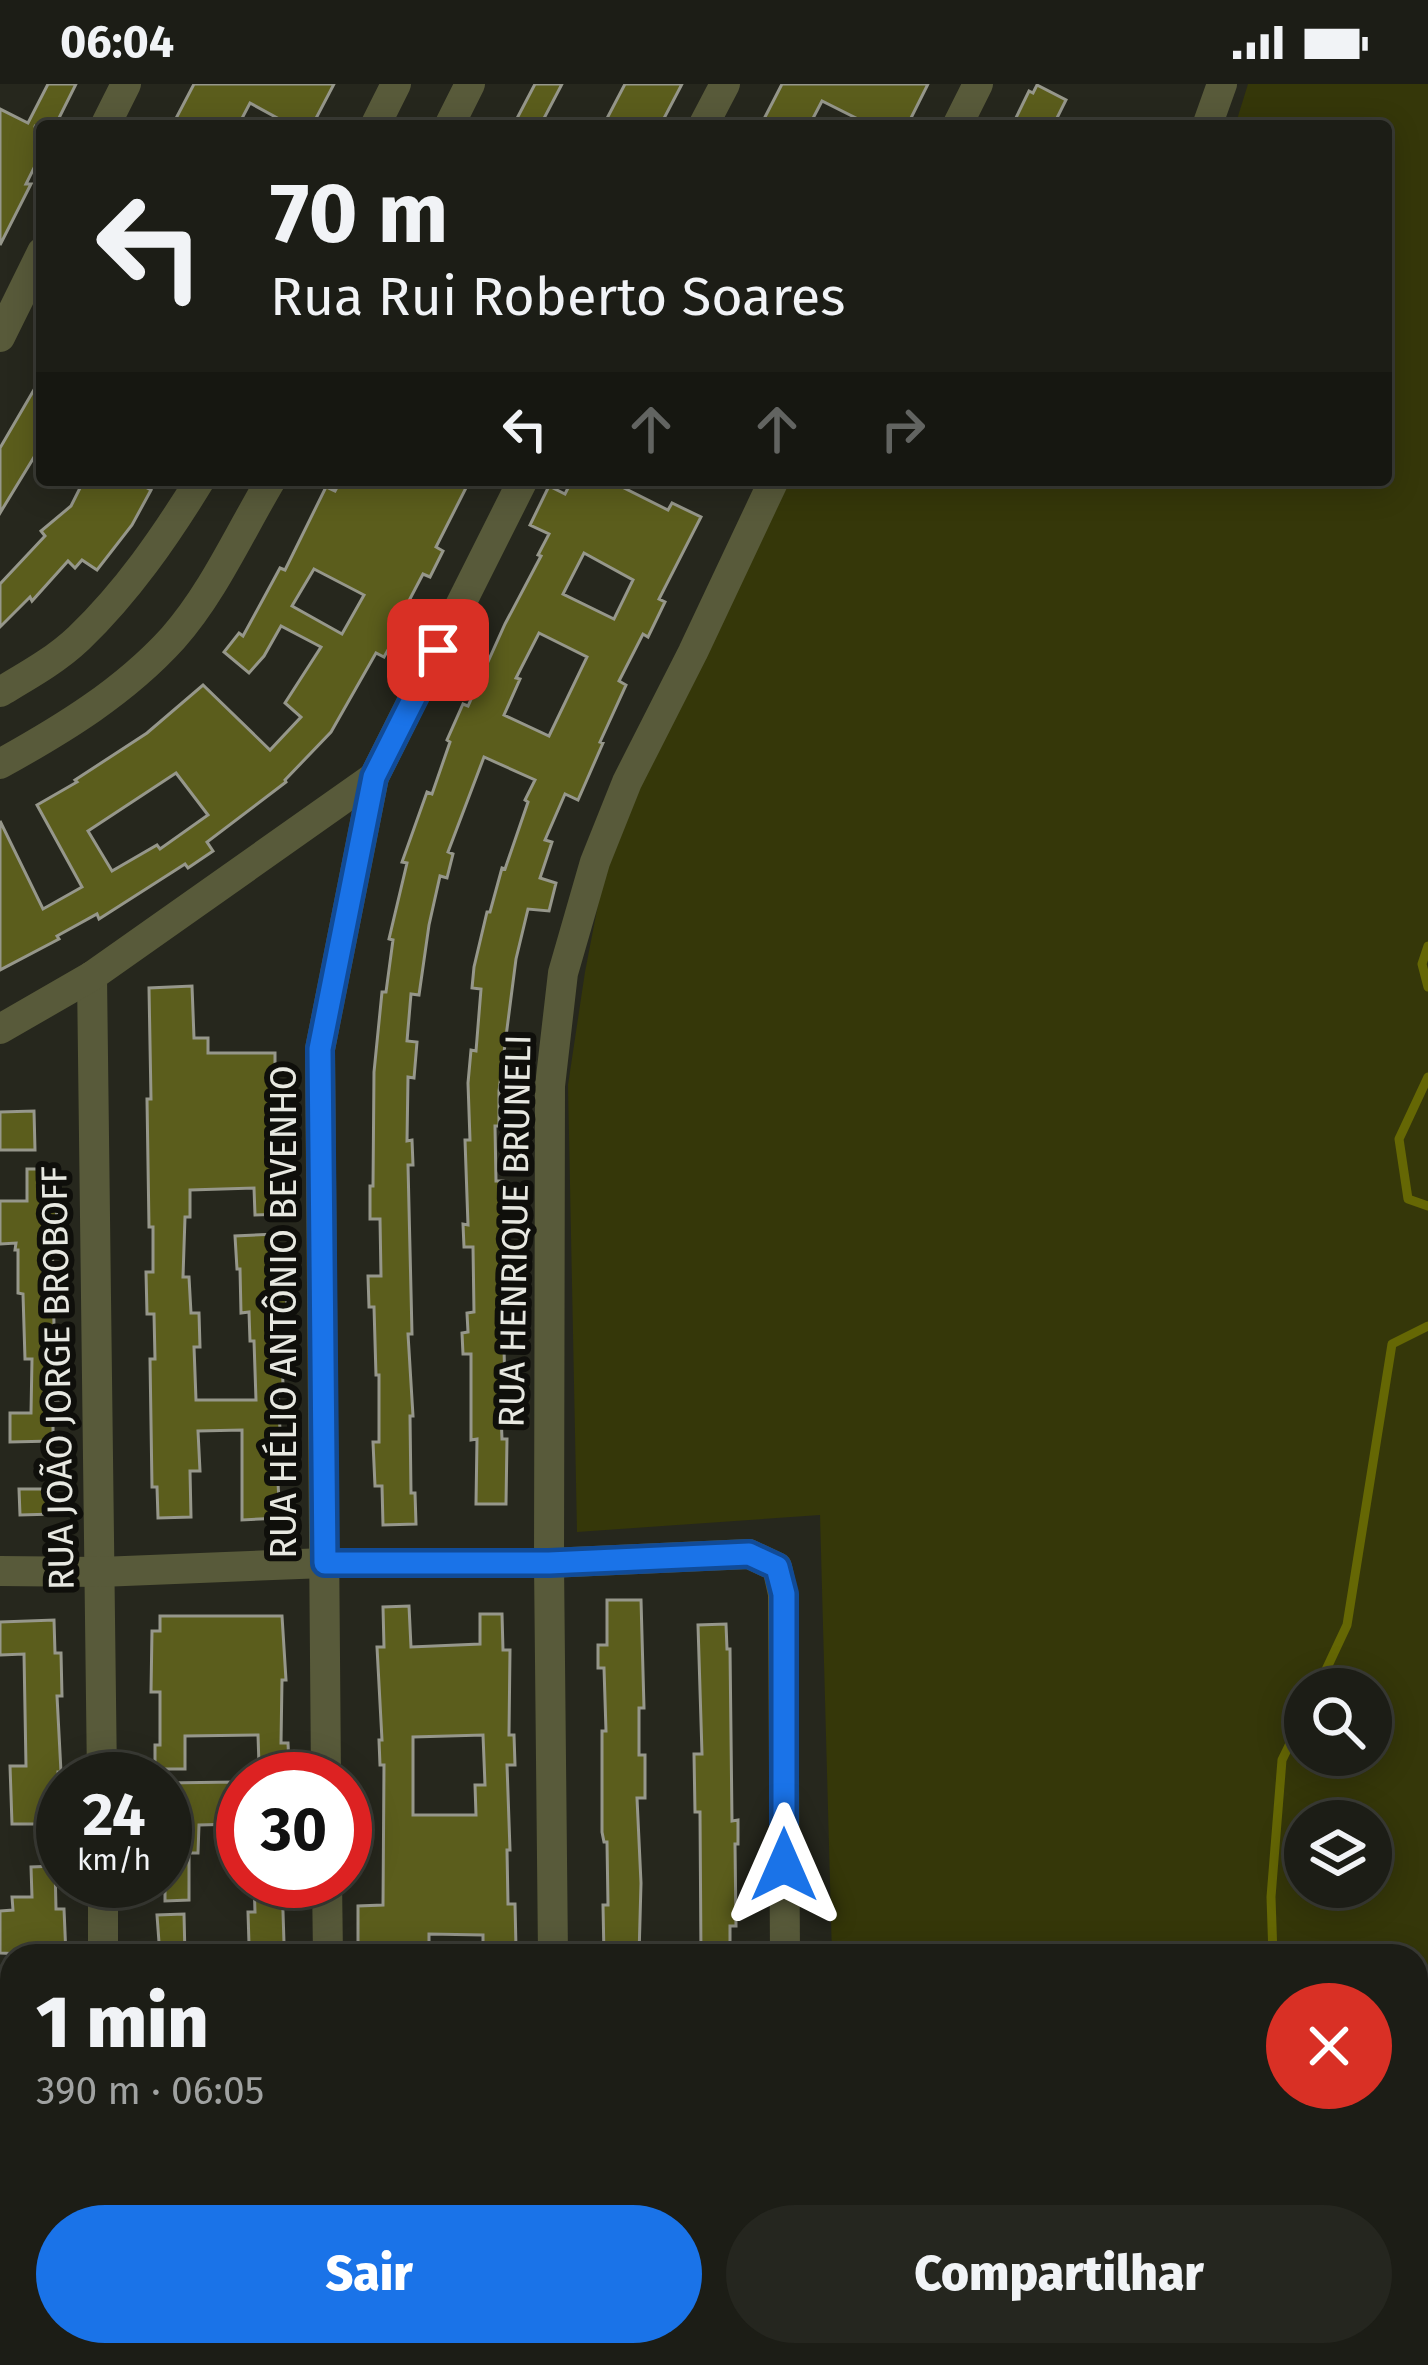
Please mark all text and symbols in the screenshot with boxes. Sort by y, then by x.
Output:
text: 06:04 [60,15,174,69]
text: 70 m [270,163,448,264]
icon: left [72,168,228,324]
text: Rua Rui Roberto Soares [270,265,845,329]
icon: left [492,396,558,462]
icon: ahead [618,396,684,462]
icon: ahead [744,396,810,462]
icon: right [870,396,936,462]
pin [387,599,489,701]
icon: arrive [405,617,471,683]
street label: RUA HENRIQUE BRUNELI [490,1034,540,1428]
street label: RUA HÉLIO ANTÔNIO BEVENHO [261,1065,306,1559]
street label: RUA JOÃO JORGE BROBOFF [32,1165,84,1591]
map controls [1284,1668,1392,1908]
button: search [1284,1668,1392,1776]
speed limit sign: 30 [216,1752,372,1908]
text: 24 [82,1779,146,1851]
button: layers [1284,1800,1392,1908]
position arrow [721,1802,847,1928]
text: km/h [77,1842,151,1878]
text: 1 min [36,1980,209,2066]
button: close [1266,1983,1392,2109]
text: 390 m · 06:05 [36,2068,264,2114]
button: Sair [36,2205,702,2343]
button: Compartilhar [726,2205,1392,2343]

